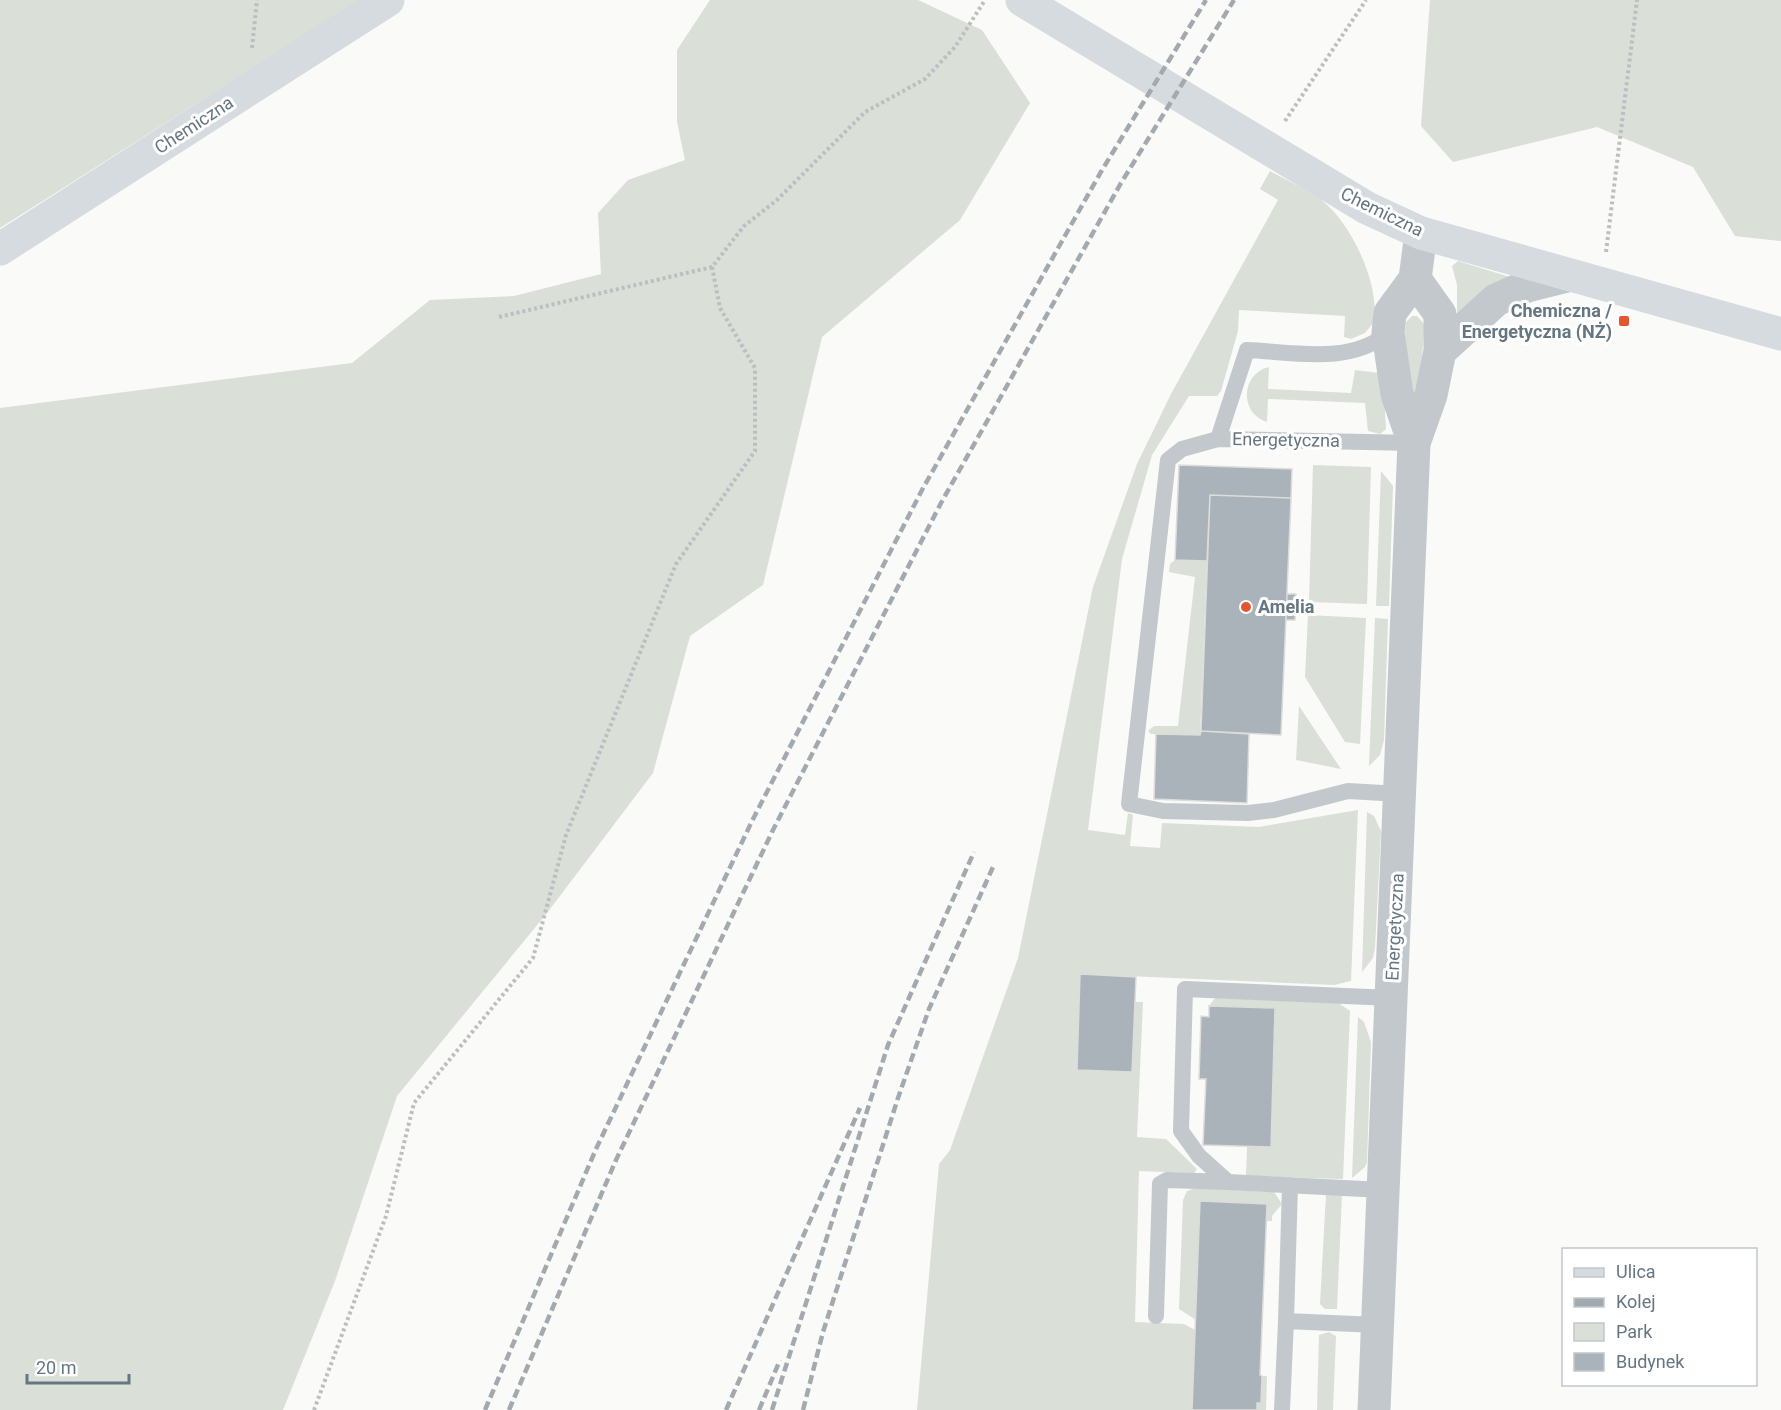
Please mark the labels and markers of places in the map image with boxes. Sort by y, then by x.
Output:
place label: Chemiczna / Energetyczna (NŻ) [1462,300,1612,343]
marker: Chemiczna / Energetyczna (NŻ) [1617,314,1631,328]
place label: Amelia [1258,596,1315,617]
marker: Amelia [1239,600,1253,614]

